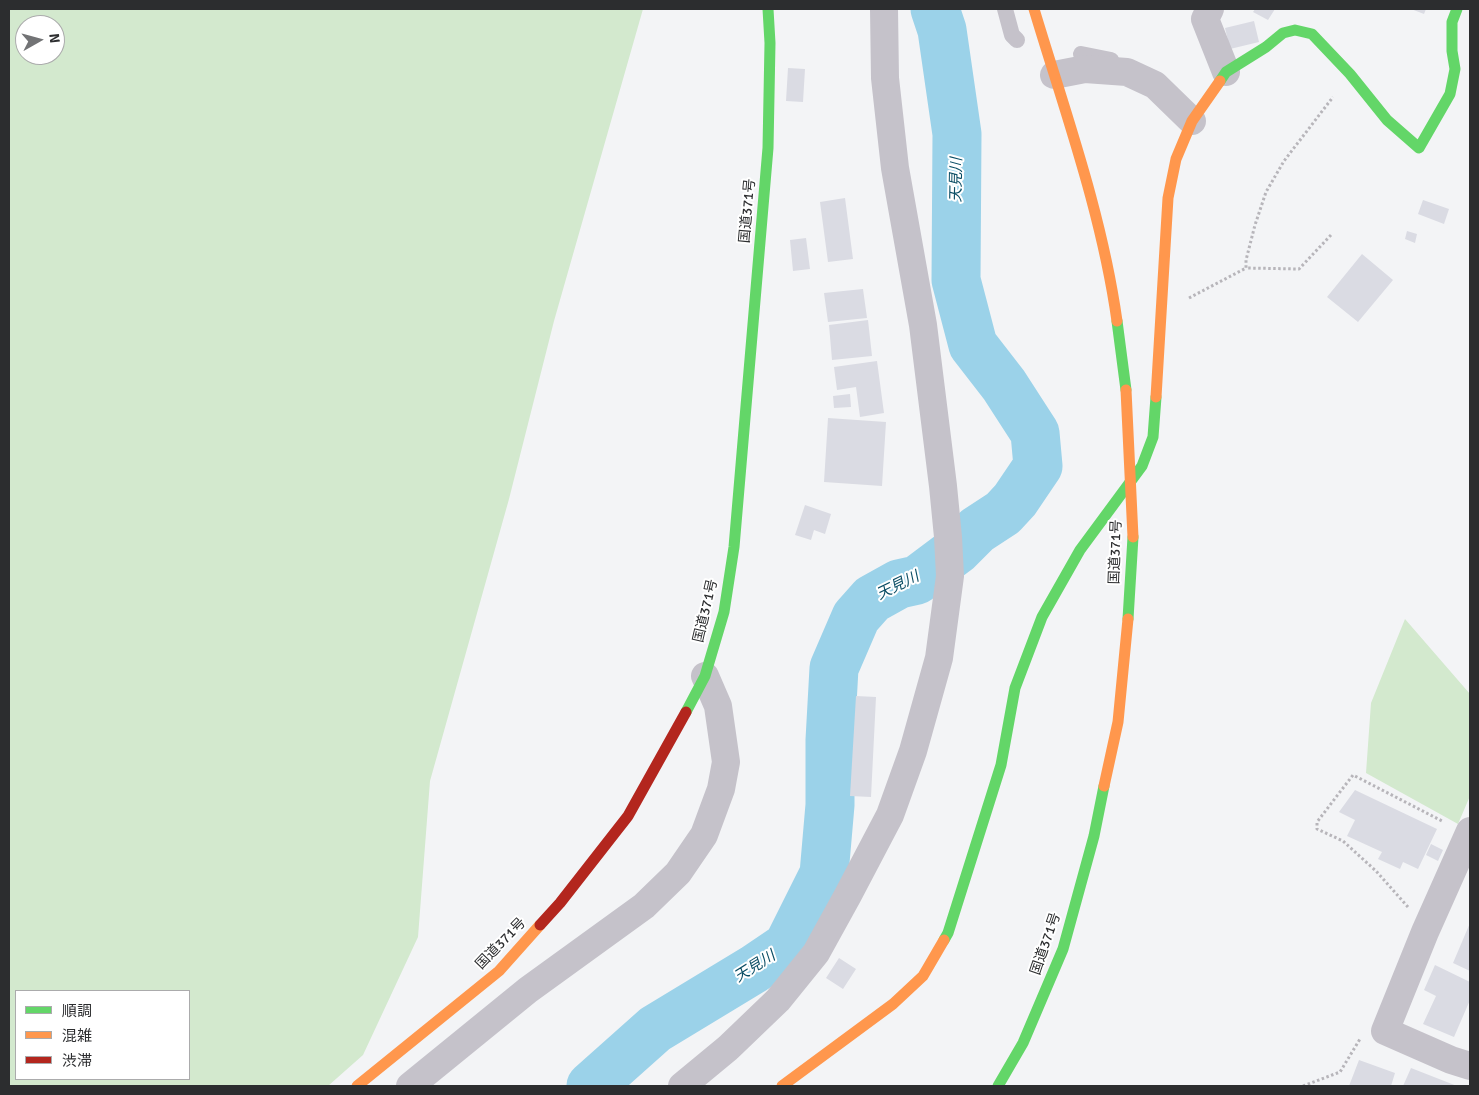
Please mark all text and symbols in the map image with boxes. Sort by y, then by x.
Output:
north arrow [15,15,65,65]
text: N [45,32,63,44]
water label: 天見川 [948,157,966,203]
street label: 国道371号 [737,178,759,244]
street label: 国道371号 [1106,519,1126,585]
water label: 天見川 [874,568,922,604]
street label: 国道371号 [691,578,721,644]
street label: 国道371号 [1028,911,1064,977]
street label: 国道371号 [472,915,530,973]
water label: 天見川 [731,947,779,987]
legend [15,990,190,1080]
text: 順調 [62,1002,92,1020]
text: 混雑 [62,1027,92,1045]
text: 渋滞 [62,1052,92,1070]

